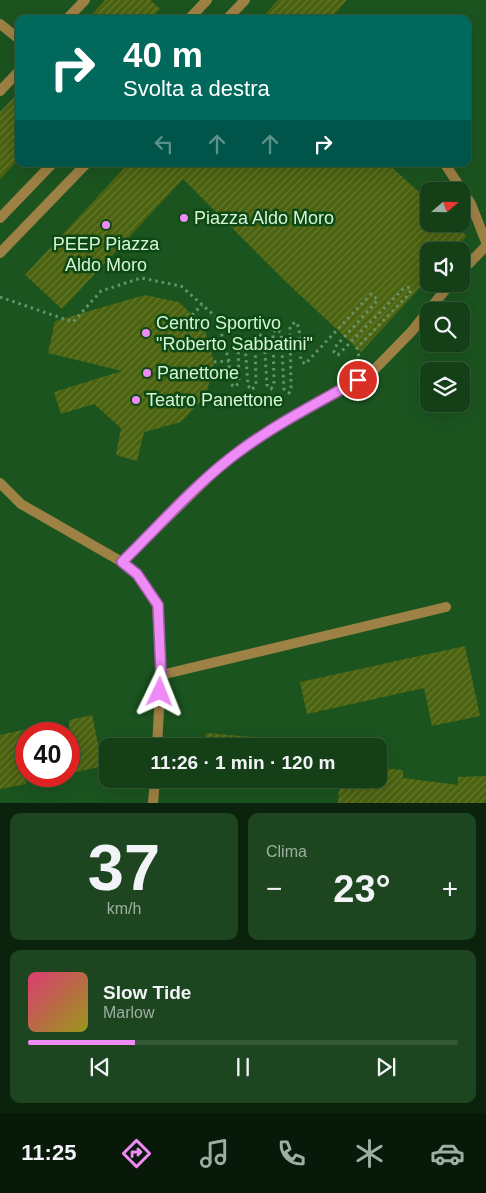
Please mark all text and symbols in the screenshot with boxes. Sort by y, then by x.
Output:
icon: right [40,35,105,100]
text: 40 m [123,35,203,74]
text: Svolta a destra [123,76,270,101]
icon: left [150,130,178,158]
icon: ahead [203,130,231,158]
icon: ahead [256,130,284,158]
icon: right [309,130,337,158]
north arrow [420,182,470,232]
map controls [420,182,470,412]
place label: Piazza Aldo Moro [194,208,334,228]
marker: Piazza Aldo Moro [178,212,190,224]
marker: PEEP Piazza Aldo Moro [100,219,112,231]
place label: PEEP Piazza Aldo Moro [53,234,160,275]
button: sound [420,242,470,292]
button: search [420,302,470,352]
place label: Centro Sportivo "Roberto Sabbatini" [156,313,313,354]
marker: Centro Sportivo "Roberto Sabbatini" [140,327,152,339]
pin [337,359,379,401]
button: layers [420,362,470,412]
place label: Panettone [157,363,239,383]
icon: arrive [344,366,372,394]
marker: Panettone [141,367,153,379]
place label: Teatro Panettone [146,390,283,410]
marker: Teatro Panettone [130,394,142,406]
position arrow [133,665,185,717]
speed limit sign: 40 [15,722,80,787]
text: 11:26 · 1 min · 120 m [151,752,335,773]
text: 37 [88,831,160,904]
text: Clima [266,843,307,860]
text: 23° [333,868,391,910]
text: − [266,873,282,904]
text: + [442,873,458,904]
text: km/h [107,900,141,917]
text: Slow Tide [103,982,191,1003]
text: Marlow [103,1004,155,1021]
icon: previous [86,1053,114,1081]
icon: pause [229,1053,257,1081]
icon: next [372,1053,400,1081]
icon: directions [119,1136,154,1171]
icon: music [197,1136,232,1171]
icon: phone [274,1136,309,1171]
icon: climate [352,1136,387,1171]
icon: car [430,1136,465,1171]
text: 11:25 [21,1140,76,1165]

